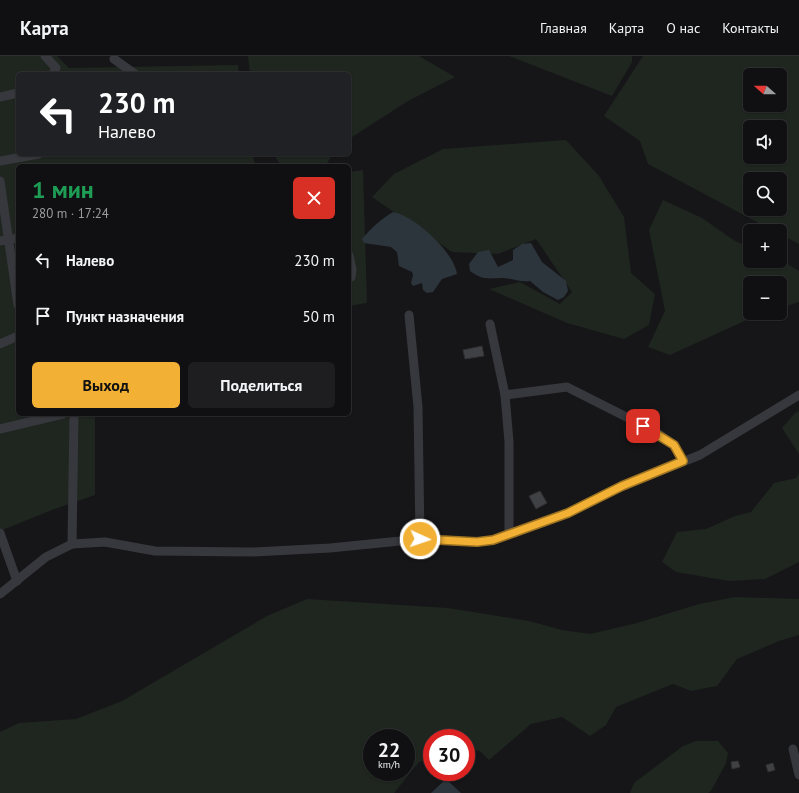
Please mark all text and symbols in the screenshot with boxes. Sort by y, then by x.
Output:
text: Карта [20,16,69,40]
text: Главная [540,19,587,37]
text: Карта [609,19,644,37]
text: О нас [666,19,700,37]
text: Контакты [722,19,779,37]
north arrow [743,68,787,112]
map controls [743,68,787,320]
text: 230 m [98,84,175,121]
icon: left [32,88,84,140]
text: Налево [98,120,156,143]
button: sound [743,120,787,164]
button: search [743,172,787,216]
text: 1 мин [32,174,94,205]
button: close [293,177,335,219]
text: 280 m · 17:24 [32,205,109,222]
button: + [743,224,787,268]
icon: left [32,249,54,271]
text: Налево [66,251,114,270]
text: 230 m [294,251,335,270]
button: − [743,276,787,320]
icon: arrive [32,305,54,327]
text: Пункт назначения [66,307,184,326]
text: 50 m [302,307,335,326]
button: Выход [32,362,180,408]
button: Поделиться [188,362,335,408]
pin [626,409,660,443]
icon: arrive [632,415,654,437]
position arrow [399,518,441,560]
speed limit sign: 30 [423,729,475,781]
text: 22 [378,737,400,763]
text: km/h [378,758,400,771]

